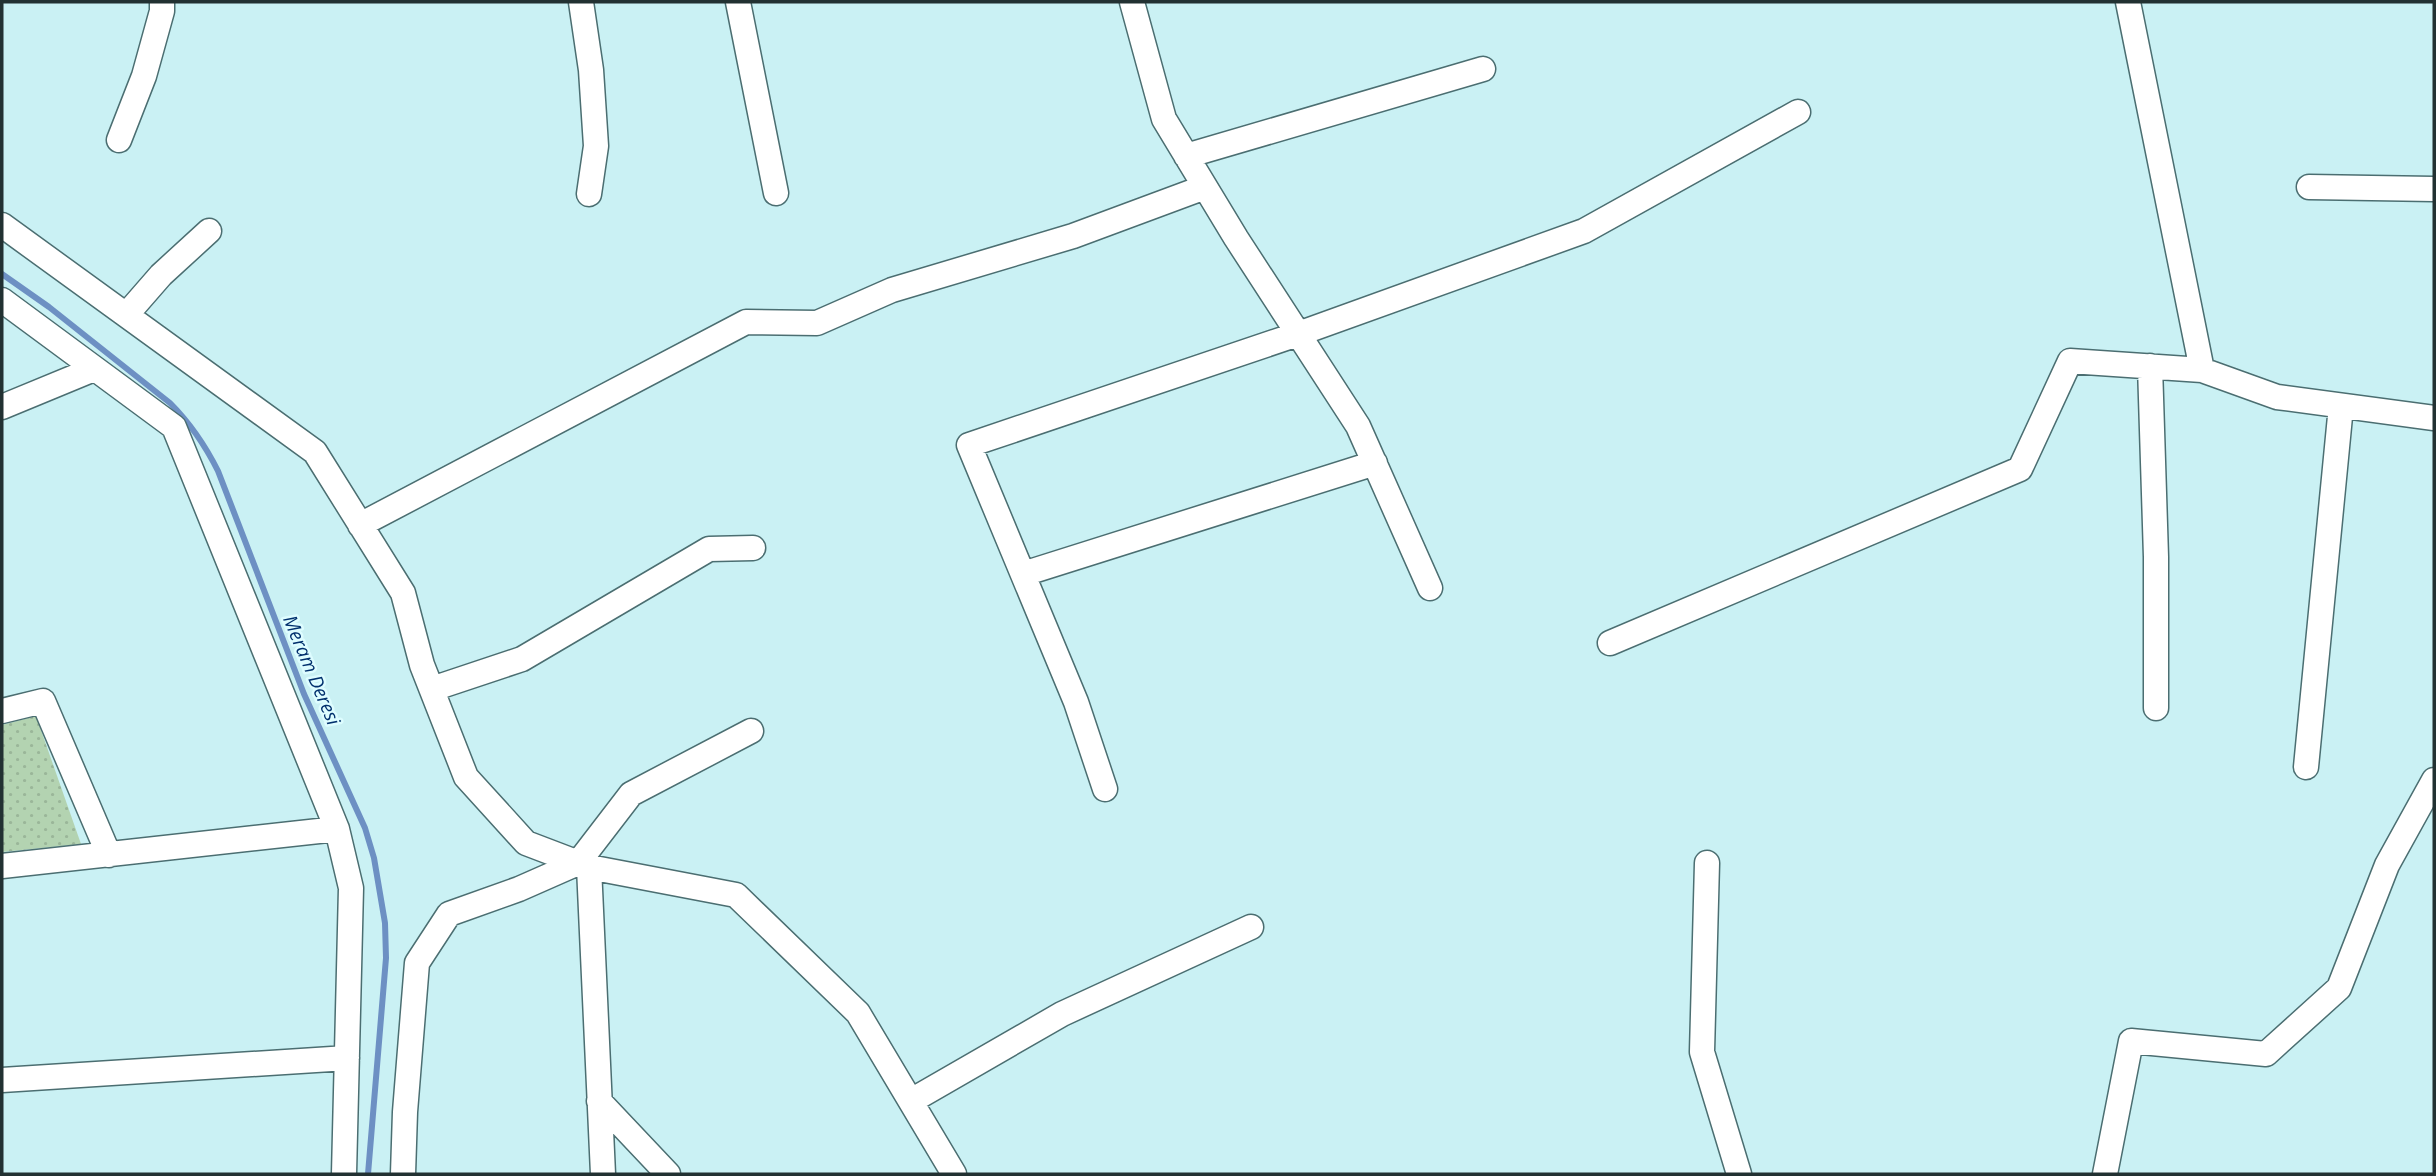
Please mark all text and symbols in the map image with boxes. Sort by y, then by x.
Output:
water label: Meram Deresi [277,611,347,730]

